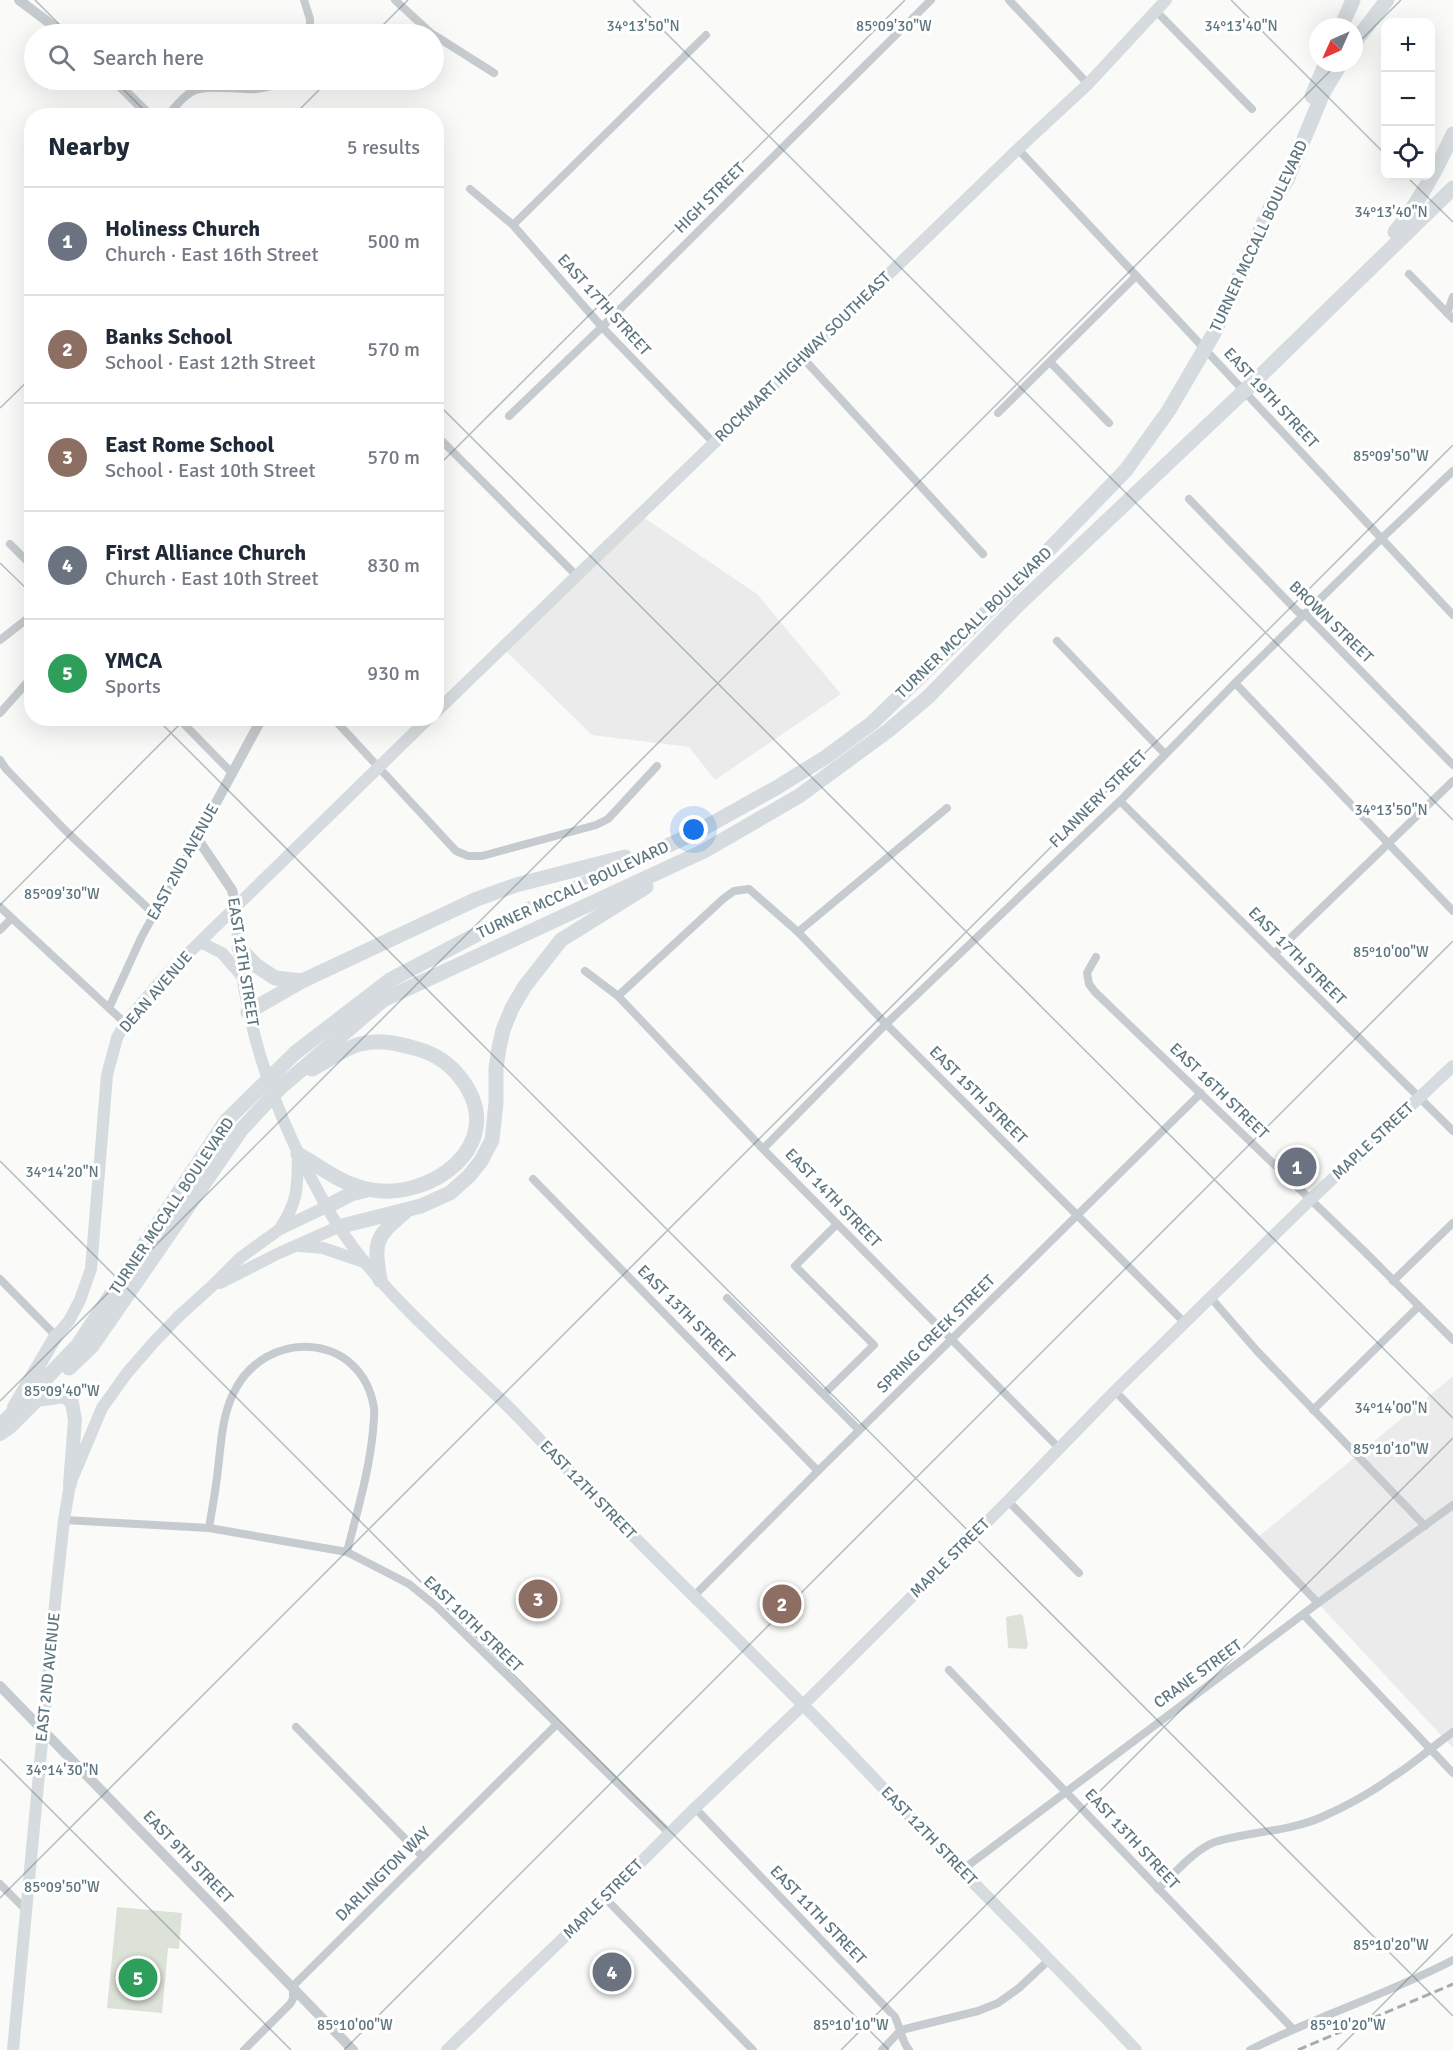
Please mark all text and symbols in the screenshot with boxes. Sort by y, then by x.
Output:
text: 34°13'50"N [606,17,680,35]
text: 85°09'30"W [856,17,932,35]
text: 34°13'40"N [1204,17,1278,35]
north arrow [1309,18,1363,72]
map controls [1381,18,1435,180]
button: + [1381,18,1435,72]
search box [24,24,444,90]
icon: search [45,41,78,74]
text: Search here [93,44,204,71]
button: − [1381,72,1435,126]
button: locate [1381,126,1435,180]
text: Nearby [48,131,129,163]
text: 5 results [347,135,420,160]
street label: TURNER MCCALL BOULEVARD [1206,137,1312,335]
street label: HIGH STREET [670,158,750,238]
text: 34°13'40"N [1354,203,1428,221]
text: Holiness Church [105,215,260,242]
text: 1 [62,229,73,254]
text: 500 m [367,229,420,254]
text: Church · East 16th Street [105,242,319,267]
street label: EAST 17TH STREET [553,250,655,360]
street label: ROCKMART HIGHWAY SOUTHEAST [711,267,895,446]
text: Banks School [105,323,232,350]
text: 2 [62,337,73,362]
text: 570 m [367,337,420,362]
street label: EAST 19TH STREET [1219,344,1323,452]
text: School · East 12th Street [105,350,315,375]
text: East Rome School [105,431,274,458]
text: 3 [62,445,73,470]
text: 570 m [367,445,420,470]
text: 85°09'50"W [1353,447,1429,465]
text: School · East 10th Street [105,458,315,483]
text: First Alliance Church [105,539,306,566]
street label: TURNER MCCALL BOULEVARD [892,543,1056,703]
text: 4 [62,553,73,578]
text: 830 m [367,553,420,578]
text: Church · East 10th Street [105,566,319,591]
street label: BROWN STREET [1285,577,1377,667]
text: YMCA [105,647,162,674]
text: 5 [62,661,73,686]
text: 930 m [367,661,420,686]
text: Sports [105,674,161,699]
street label: FLANNERY STREET [1045,746,1151,852]
street label: EAST 2ND AVENUE [143,800,223,924]
text: 34°13'50"N [1354,801,1428,819]
your location [679,815,708,844]
street label: TURNER MCCALL BOULEVARD [474,837,672,943]
text: 85°09'30"W [24,885,100,903]
street label: EAST 12TH STREET [223,896,263,1028]
street label: EAST 17TH STREET [1244,903,1350,1009]
text: 85°10'00"W [1353,943,1429,961]
street label: DEAN AVENUE [115,947,197,1037]
street label: EAST 16TH STREET [1165,1039,1273,1143]
street label: EAST 15TH STREET [925,1042,1031,1148]
street label: MAPLE STREET [1328,1098,1418,1184]
street label: TURNER MCCALL BOULEVARD [105,1114,239,1298]
street label: EAST 14TH STREET [781,1144,885,1252]
pin: 1 [1278,1144,1316,1190]
text: 34°14'20"N [25,1163,99,1181]
street label: EAST 13TH STREET [633,1261,739,1367]
street label: SPRING CREEK STREET [873,1271,999,1397]
text: 85°09'40"W [24,1382,100,1400]
text: 34°14'00"N [1354,1399,1428,1417]
street label: EAST 12TH STREET [536,1436,640,1544]
text: 85°10'10"W [1353,1440,1429,1458]
street label: MAPLE STREET [906,1514,994,1602]
street label: EAST 10TH STREET [419,1572,527,1676]
pin: 3 [518,1576,558,1622]
pin: 2 [762,1582,802,1626]
street label: EAST 2ND AVENUE [31,1611,65,1743]
street label: CRANE STREET [1150,1635,1246,1713]
text: 34°14'30"N [25,1761,99,1779]
street label: EAST 12TH STREET [877,1782,981,1890]
street label: EAST 13TH STREET [1080,1785,1184,1893]
street label: EAST 9TH STREET [139,1806,237,1908]
street label: DARLINGTON WAY [331,1822,435,1926]
street label: MAPLE STREET [559,1855,647,1943]
street label: EAST 11TH STREET [766,1861,870,1969]
text: 85°09'50"W [24,1878,100,1896]
text: 85°10'20"W [1353,1936,1429,1954]
pin: 4 [592,1950,632,1994]
pin: 5 [118,1956,158,2000]
text: 85°10'00"W [317,2016,393,2034]
text: 85°10'10"W [813,2016,889,2034]
text: 85°10'20"W [1310,2016,1386,2034]

